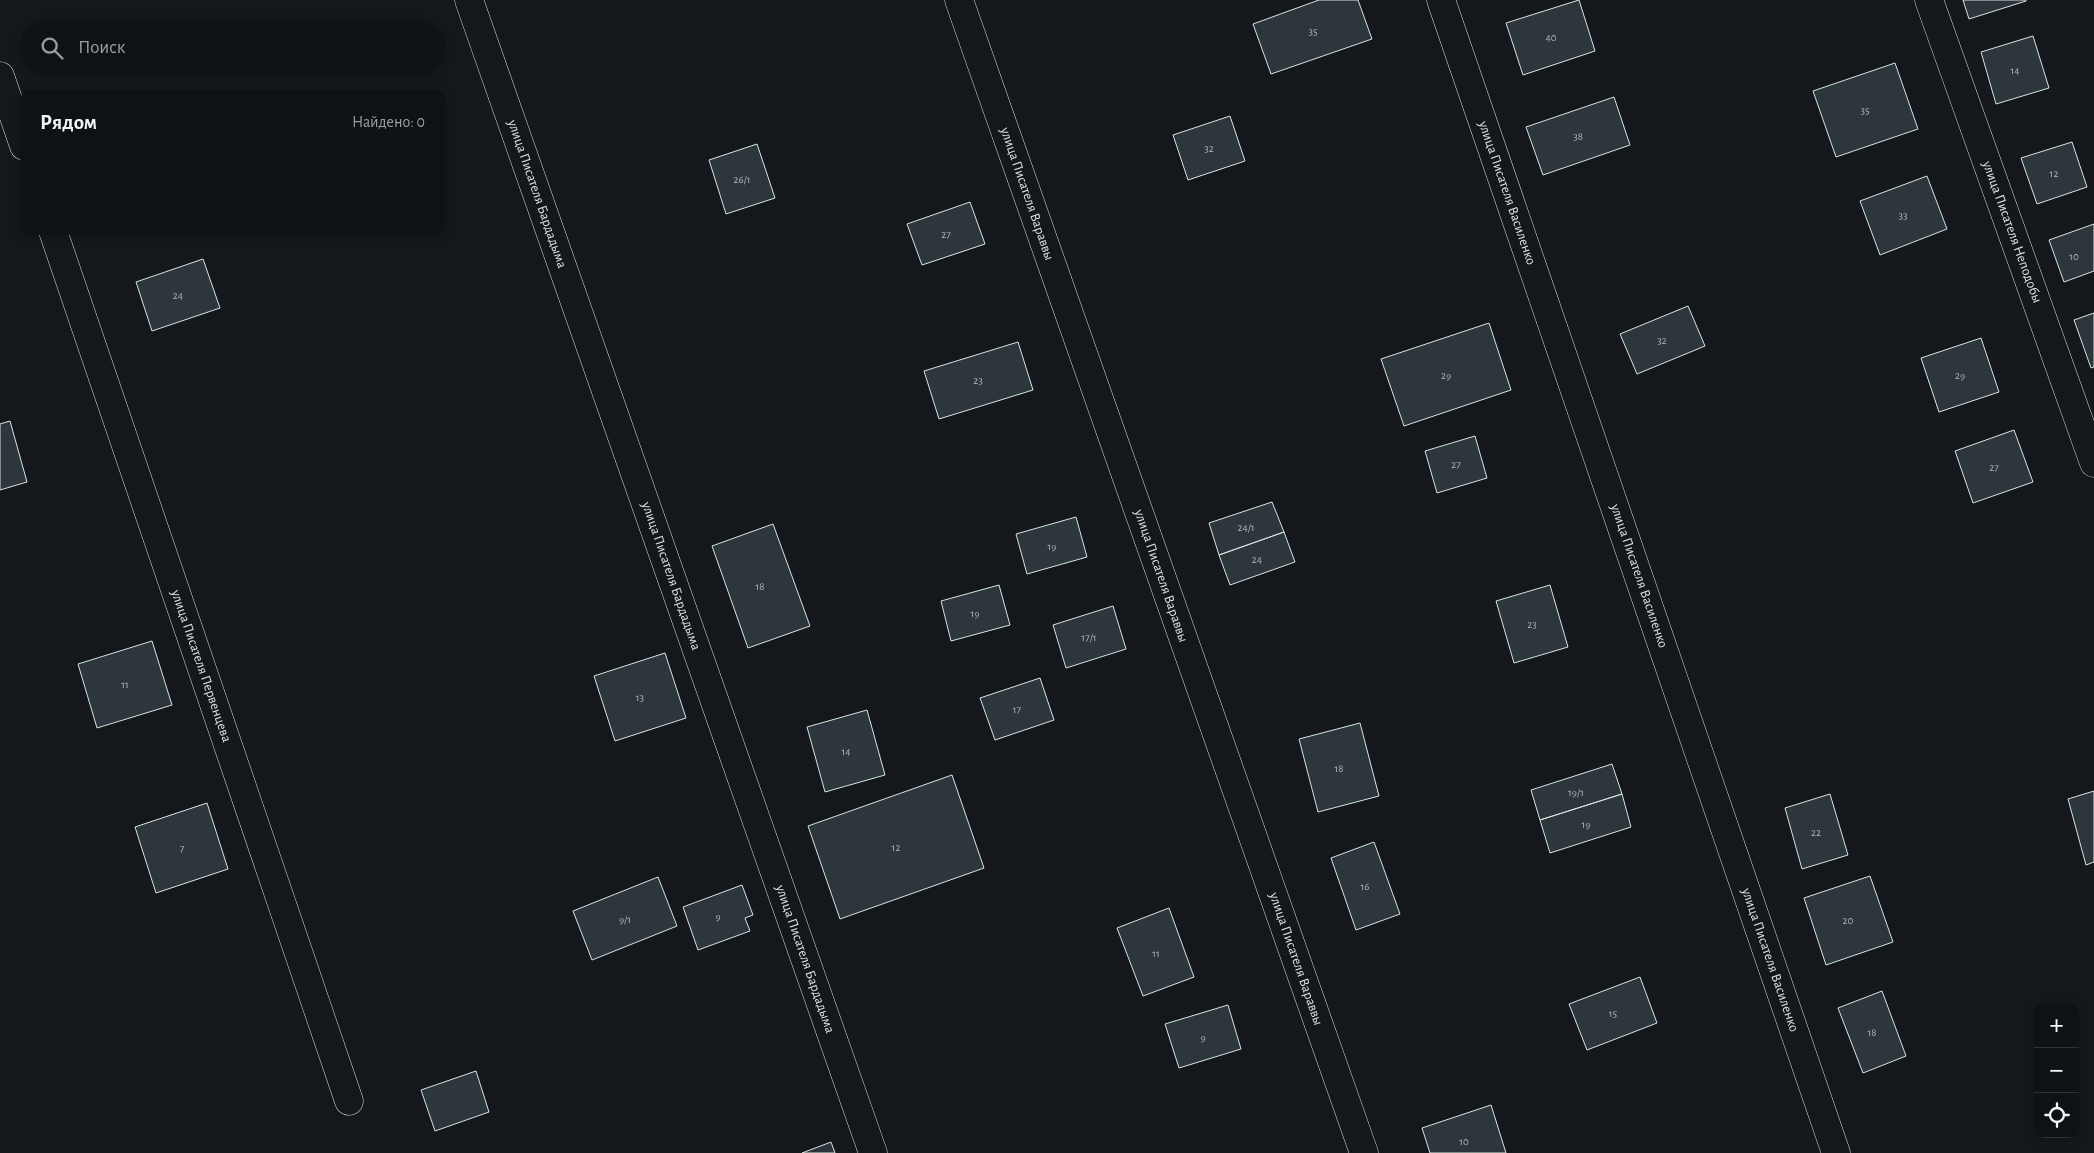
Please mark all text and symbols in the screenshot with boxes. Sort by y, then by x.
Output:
search box [20,20,445,75]
house number: 35 [1308,26,1318,37]
house number: 40 [1545,32,1557,43]
icon: search [38,34,66,62]
text: Поиск [78,38,125,57]
house number: 14 [2010,65,2020,76]
house number: 35 [1860,105,1870,116]
text: Рядом [40,112,97,133]
text: Найдено: 0 [352,114,425,130]
street label: улица Писателя Бардадыма [505,117,569,270]
street label: улица Писателя Василенко [1475,118,1538,267]
street label: улица Писателя Вараввы [997,125,1056,262]
house number: 38 [1573,131,1583,142]
house number: 32 [1204,143,1214,154]
street label: улица Писателя Неподобы [1979,158,2044,305]
house number: 12 [2050,168,2058,179]
house number: 26/1 [733,174,751,185]
house number: 33 [1898,210,1908,221]
house number: 27 [941,229,951,240]
house number: 10 [2069,251,2079,262]
house number: 24 [173,290,183,301]
house number: 32 [1657,335,1667,346]
house number: 29 [1441,370,1451,381]
house number: 29 [1955,370,1965,381]
house number: 23 [973,375,983,386]
house number: 27 [1451,459,1461,470]
house number: 27 [1989,462,1999,473]
street label: улица Писателя Бардадыма [639,499,703,652]
street label: улица Писателя Василенко [1607,501,1670,650]
street label: улица Писателя Вараввы [1131,507,1190,644]
house number: 24/1 [1237,522,1255,533]
house number: 19 [1048,541,1056,552]
house number: 24 [1252,554,1262,565]
house number: 18 [756,581,765,592]
street label: улица Писателя Первенцева [168,587,234,744]
house number: 19 [971,608,979,619]
house number: 23 [1527,619,1537,630]
house number: 17/1 [1081,632,1097,643]
house number: 11 [121,679,129,690]
house number: 13 [636,692,645,703]
house number: 17 [1013,704,1022,715]
house number: 14 [841,746,851,757]
house number: 18 [1335,763,1344,774]
house number: 19/1 [1568,787,1584,798]
house number: 19 [1582,819,1590,830]
house number: 22 [1811,827,1821,838]
house number: 12 [892,842,900,853]
house number: 7 [180,843,185,854]
house number: 16 [1361,881,1369,892]
street label: улица Писателя Бардадыма [773,882,837,1035]
street label: улица Писателя Василенко [1738,885,1801,1034]
street label: улица Писателя Вараввы [1266,890,1325,1027]
house number: 9 [715,911,721,922]
house number: 9/1 [619,914,631,925]
house number: 20 [1843,915,1854,926]
house number: 11 [1152,948,1160,959]
map controls [2034,1003,2079,1138]
button: + [2034,1003,2079,1048]
house number: 15 [1609,1008,1618,1019]
house number: 18 [1868,1027,1877,1038]
house number: 9 [1200,1032,1206,1043]
button: − [2034,1048,2079,1093]
button: locate [2034,1093,2079,1138]
house number: 10 [1459,1136,1469,1147]

